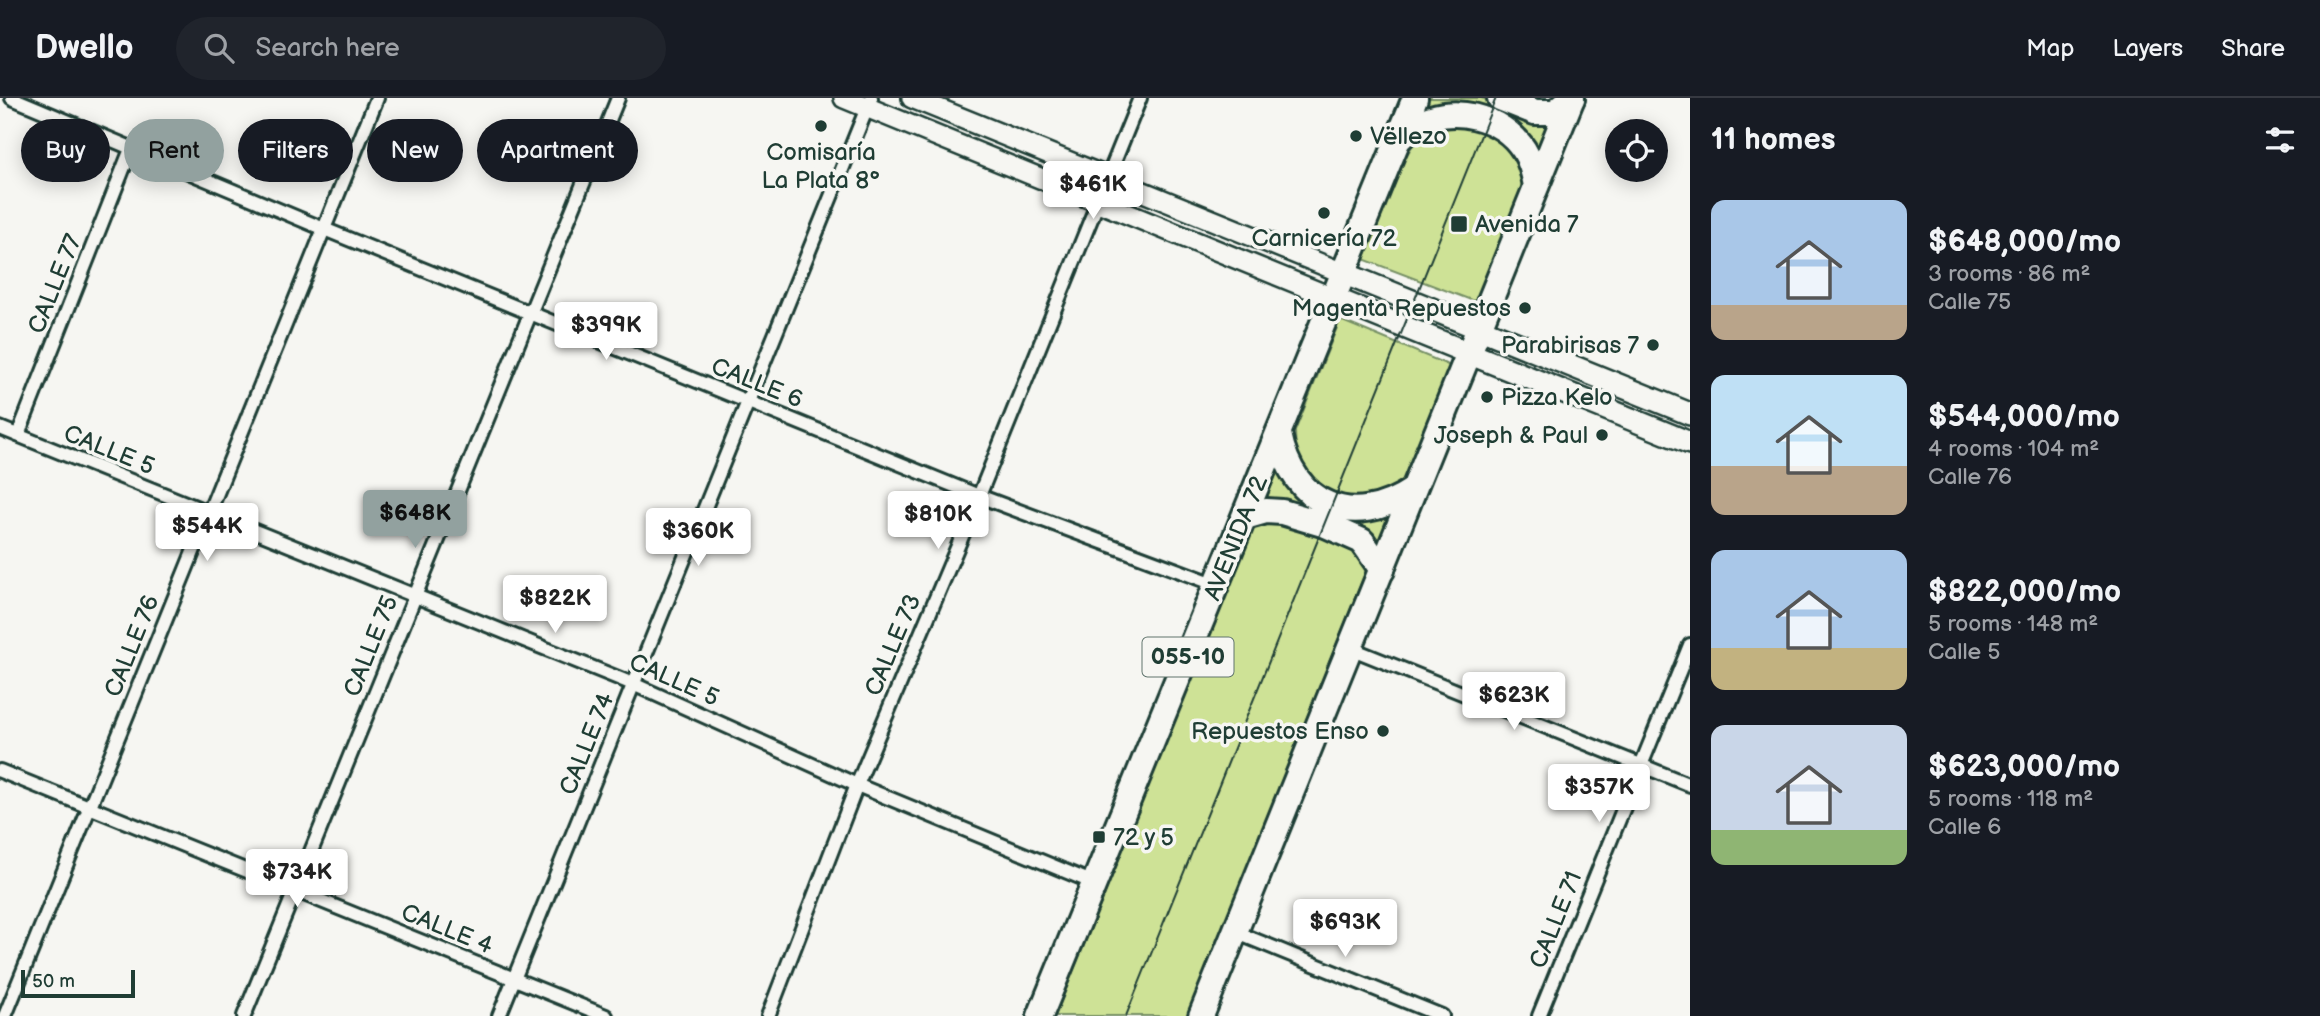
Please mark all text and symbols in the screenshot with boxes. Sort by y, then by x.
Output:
search box [176,17,666,80]
text: Dwello [35,28,134,68]
icon: search [200,29,238,67]
text: Search here [256,33,400,64]
text: Map [2026,34,2074,63]
text: Layers [2112,34,2183,63]
text: Share [2221,34,2285,63]
marker: Comisaría La Plata 8° [813,118,829,134]
chip: Buy [21,119,110,182]
chip: Rent [124,119,224,182]
chip: Filters [238,119,353,182]
chip: New [367,119,463,182]
chip: Apartment [477,119,638,182]
map controls [1605,119,1668,182]
button: locate [1605,119,1668,182]
icon: filters [2261,121,2299,159]
place label: Vëllezo [1370,122,1447,151]
text: 11 homes [1711,122,1835,158]
marker: Vëllezo [1348,128,1364,144]
place label: Comisaría La Plata 8° [762,138,880,195]
pin: $461K [1044,162,1142,221]
text: $461K [1059,170,1127,198]
marker: Carnicería 72 [1316,205,1332,221]
place label: Avenida 7 [1475,210,1579,239]
marker: Avenida 7 [1449,214,1469,234]
place label: Carnicería 72 [1251,224,1397,253]
text: $648,000/mo [1928,224,2121,260]
icon: home [1767,228,1851,312]
street label: CALLE 77 [22,230,88,338]
text: 3 rooms · 86 m² [1928,260,2090,288]
text: Calle 75 [1928,288,2011,316]
place label: Magenta Repuestos [1292,294,1511,323]
marker: Magenta Repuestos [1517,300,1533,316]
pin: $399K [557,302,655,362]
text: $399K [570,311,642,339]
place label: Parabirisas 7 [1501,331,1639,360]
marker: Parabirisas 7 [1645,337,1661,353]
street label: CALLE 6 [707,352,807,414]
place label: Pizza Kelo [1501,383,1613,412]
marker: Pizza Kelo [1479,389,1495,405]
text: $544,000/mo [1928,399,2120,435]
icon: home [1767,403,1851,487]
street label: CALLE 5 [59,419,159,481]
place label: Joseph & Paul [1434,421,1588,450]
marker: Joseph & Paul [1594,427,1610,443]
text: 4 rooms · 104 m² [1928,435,2099,463]
text: Calle 76 [1928,463,2012,491]
street label: AVENIDA 72 [1198,471,1274,605]
pin: $648K [366,490,464,550]
pin: $810K [889,491,987,551]
text: $648K [379,499,451,527]
text: $810K [904,500,972,528]
pin: $544K [158,504,256,563]
pin: $360K [649,508,747,568]
text: $544K [171,512,243,540]
text: $360K [662,517,734,545]
text: $822,000/mo [1928,574,2121,610]
pin: $822K [506,575,604,635]
icon: home [1767,578,1851,662]
text: $822K [519,584,591,612]
street label: CALLE 73 [859,590,927,700]
street label: CALLE 76 [98,591,166,701]
street label: CALLE 75 [338,591,404,701]
text: 5 rooms · 148 m² [1928,610,2098,638]
road number: 055-10 [1142,638,1234,677]
text: Calle 5 [1928,638,2001,666]
street label: CALLE 5 [625,647,723,713]
pin: $623K [1465,672,1563,732]
text: $623K [1478,681,1550,709]
street label: CALLE 74 [553,688,621,799]
place label: Repuestos Enso [1191,717,1369,746]
marker: Repuestos Enso [1375,723,1391,739]
text: $623,000/mo [1928,749,2120,785]
icon: home [1767,753,1851,837]
pin: $357K [1550,764,1648,824]
text: $357K [1564,773,1634,801]
text: 5 rooms · 118 m² [1928,785,2093,813]
text: Calle 6 [1928,813,2001,841]
place label: 72 y 5 [1113,823,1174,852]
marker: 72 y 5 [1091,829,1107,845]
pin: $734K [248,850,346,909]
text: $734K [262,858,332,886]
street label: CALLE 71 [1523,867,1589,973]
street label: CALLE 4 [397,898,497,961]
pin: $693K [1296,900,1394,959]
text: $693K [1309,908,1381,936]
scale bar [21,967,135,999]
text: 50 m [32,970,75,993]

